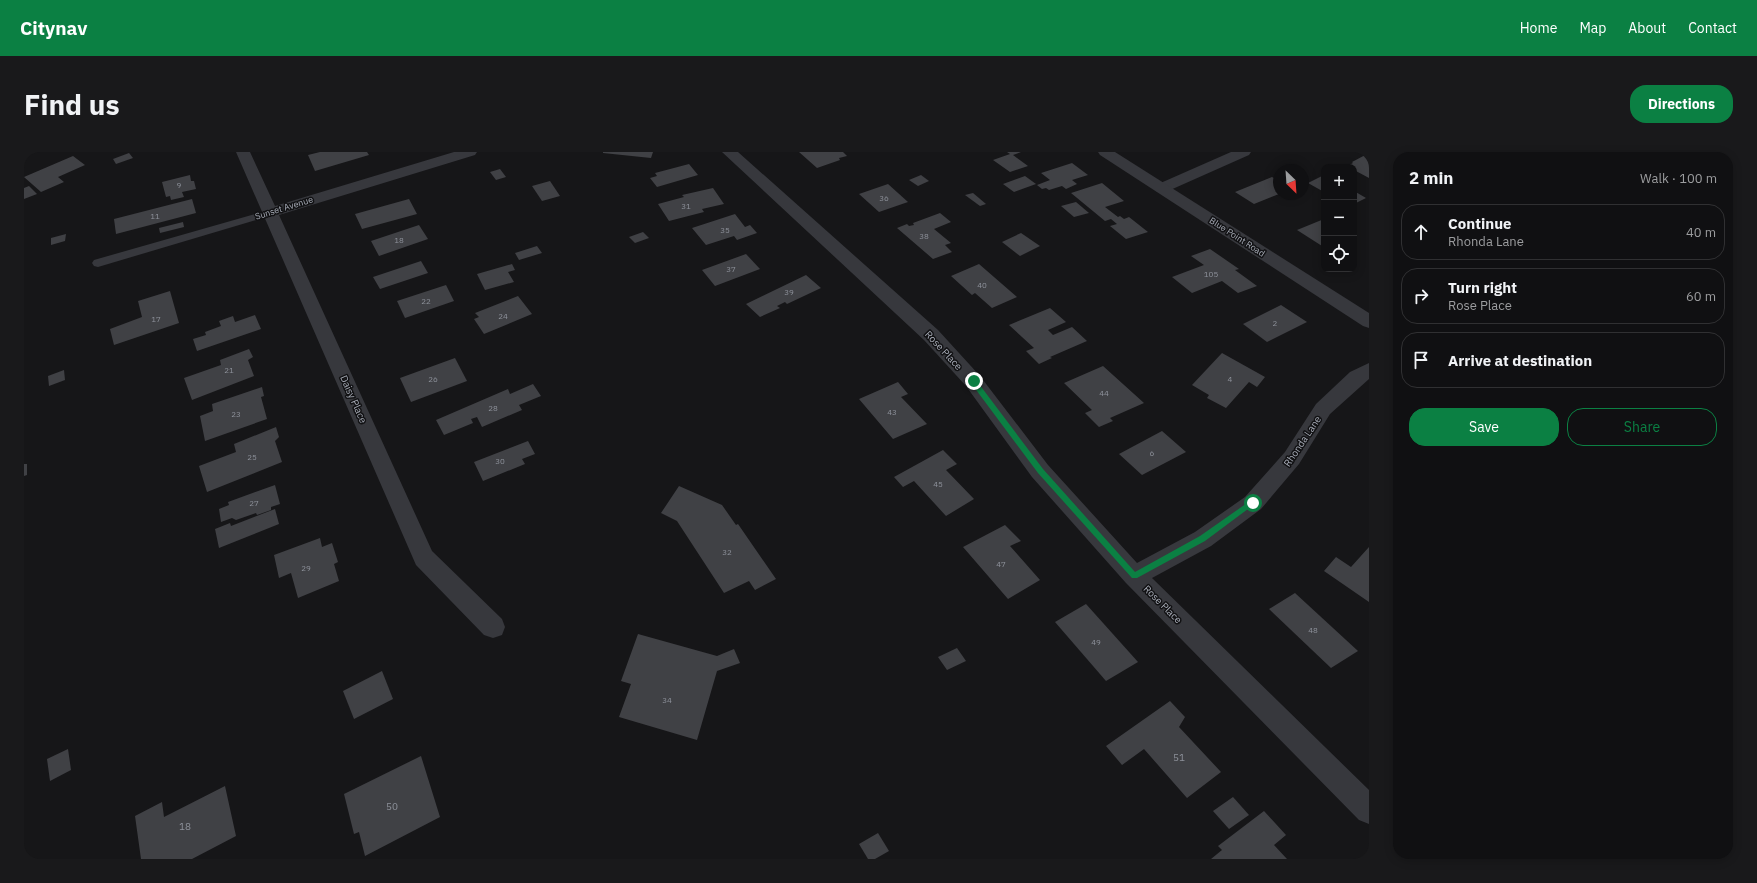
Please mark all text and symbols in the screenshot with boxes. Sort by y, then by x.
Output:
text: Citynav [20,16,87,40]
text: Home [1520,19,1557,37]
text: Map [1579,19,1606,37]
text: About [1628,19,1666,37]
text: Contact [1688,19,1737,37]
button: Directions [1630,85,1733,123]
text: Find us [24,86,120,123]
north arrow [1273,164,1309,200]
map controls [1321,164,1357,272]
button: + [1321,164,1357,200]
text: 2 min [1409,167,1453,189]
text: Walk · 100 m [1640,170,1717,187]
house number: 9 [177,180,182,190]
street label: Sunset Avenue [253,193,314,222]
house number: 36 [879,193,889,203]
button: − [1321,200,1357,236]
house number: 31 [681,201,691,211]
house number: 11 [150,211,160,221]
street label: Blue Point Road [1207,214,1267,259]
text: Continue [1448,214,1512,233]
icon: ahead [1410,221,1432,243]
text: 40 m [1686,224,1716,241]
house number: 35 [720,225,730,235]
house number: 38 [919,231,929,241]
text: Rhonda Lane [1448,233,1524,250]
house number: 18 [394,235,404,245]
button: locate [1321,236,1357,272]
house number: 37 [726,264,736,274]
house number: 105 [1204,269,1218,279]
text: Turn right [1448,278,1517,297]
house number: 40 [977,280,987,290]
icon: right [1410,285,1432,307]
house number: 39 [784,287,794,297]
text: 60 m [1686,288,1716,305]
house number: 22 [421,296,431,306]
text: Rose Place [1448,297,1512,314]
house number: 24 [498,311,508,321]
house number: 17 [151,314,161,324]
house number: 2 [1273,318,1278,328]
street label: Rose Place [922,328,965,373]
icon: arrive [1410,349,1432,371]
text: Arrive at destination [1448,351,1592,370]
house number: 21 [224,365,234,375]
route end [965,372,983,390]
street label: Daisy Place [337,373,370,426]
house number: 26 [428,374,438,384]
house number: 4 [1228,374,1233,384]
house number: 44 [1099,388,1109,398]
house number: 28 [488,403,498,413]
house number: 43 [887,407,897,417]
button: Save [1409,408,1559,446]
button: Share [1567,408,1717,446]
house number: 23 [231,409,241,419]
street label: Rhonda Lane [1281,413,1324,469]
house number: 6 [1150,448,1155,458]
house number: 25 [247,452,257,462]
house number: 30 [495,456,505,466]
house number: 45 [933,479,943,489]
route start [1244,494,1262,512]
house number: 27 [249,498,259,508]
house number: 32 [722,547,732,557]
house number: 47 [996,559,1006,569]
house number: 29 [301,563,311,573]
street label: Rose Place [1141,582,1185,627]
house number: 48 [1308,625,1318,635]
house number: 49 [1091,637,1101,647]
house number: 34 [662,695,672,705]
house number: 51 [1173,751,1185,764]
house number: 50 [386,800,398,813]
house number: 18 [179,820,191,833]

